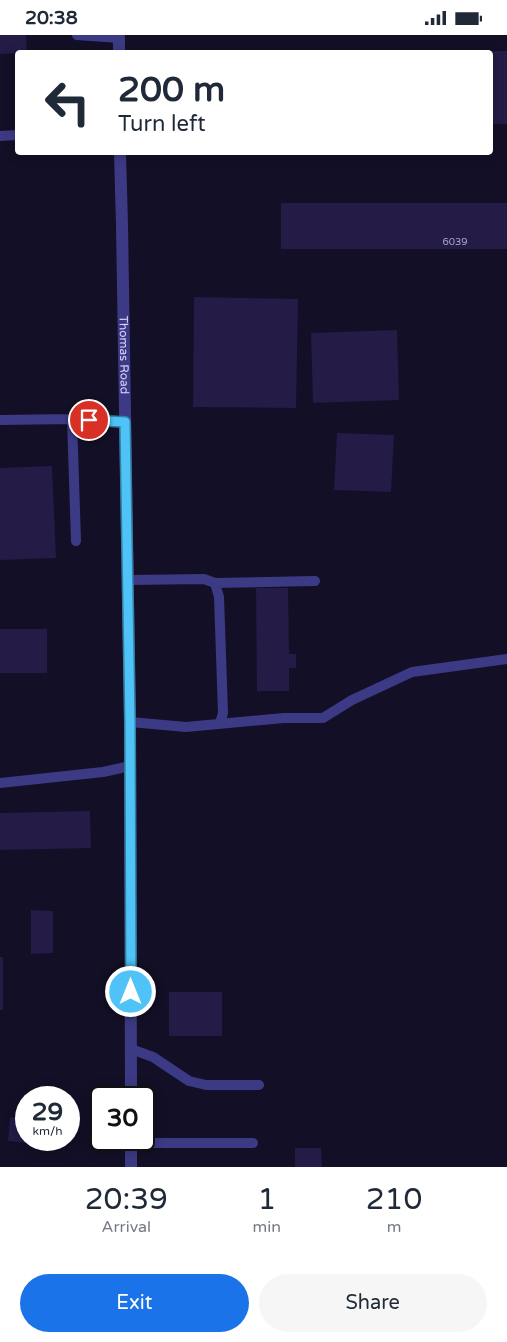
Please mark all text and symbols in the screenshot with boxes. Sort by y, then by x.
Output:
text: 20:38 [25,7,78,29]
text: 200 m [118,69,225,111]
icon: left [35,70,100,135]
text: Turn left [118,111,206,137]
house number: 6039 [442,236,468,248]
street label: Thomas Road [116,315,132,394]
pin [68,399,110,441]
icon: arrive [75,406,103,434]
position arrow [104,965,156,1017]
speed limit sign: 30 [90,1086,155,1151]
text: 29 [32,1097,63,1127]
text: km/h [32,1124,63,1138]
text: 20:39 [85,1181,168,1218]
text: 1 [257,1181,276,1218]
text: 210 [366,1181,422,1218]
text: Arrival [102,1217,151,1237]
text: min [253,1217,281,1237]
text: m [387,1217,401,1237]
button: Exit [20,1274,249,1332]
button: Share [259,1274,487,1332]

